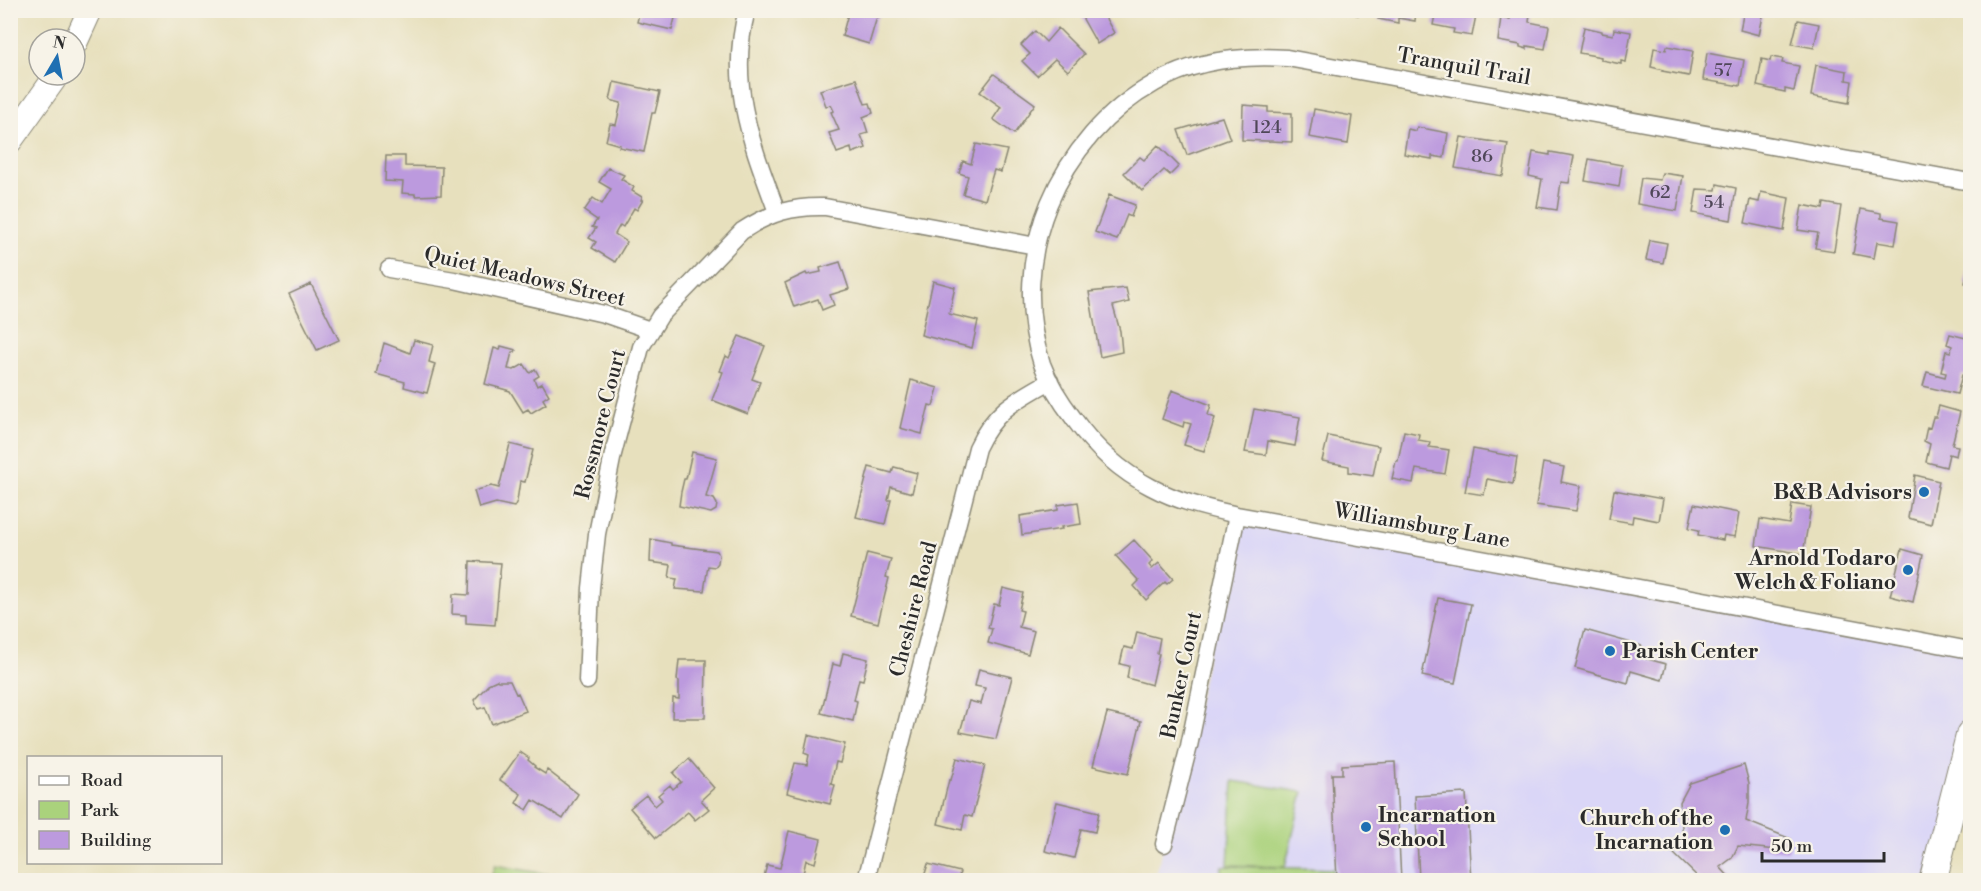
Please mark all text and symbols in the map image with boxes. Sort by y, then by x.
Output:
north arrow [27,27,87,87]
text: N [51,32,68,54]
street label: Tranquil Trail [1395,42,1533,92]
house number: 57 [1714,59,1732,82]
house number: 124 [1252,116,1282,139]
house number: 86 [1471,145,1493,168]
house number: 62 [1649,181,1671,204]
house number: 54 [1704,191,1725,214]
street label: Quiet Meadows Street [421,241,629,313]
street label: Rossmore Court [570,346,632,502]
place label: B&B Advisors [1774,480,1912,506]
marker: B&B Advisors [1917,485,1931,499]
street label: Williamsburg Lane [1331,498,1512,554]
street label: Cheshire Road [885,539,943,680]
place label: Arnold Todaro Welch & Foliano [1733,546,1896,596]
marker: Arnold Todaro Welch & Foliano [1901,563,1915,577]
street label: Bunker Court [1156,609,1208,742]
place label: Parish Center [1622,639,1759,665]
marker: Parish Center [1603,644,1617,658]
legend [27,756,222,864]
text: Road [81,769,124,792]
text: Park [81,799,120,822]
place label: Incarnation School [1378,803,1496,853]
place label: Church of the Incarnation [1580,806,1713,856]
marker: Incarnation School [1359,820,1373,834]
marker: Church of the Incarnation [1718,823,1732,837]
scale bar [1762,825,1884,863]
text: Building [80,829,152,852]
text: 50 m [1771,835,1813,858]

